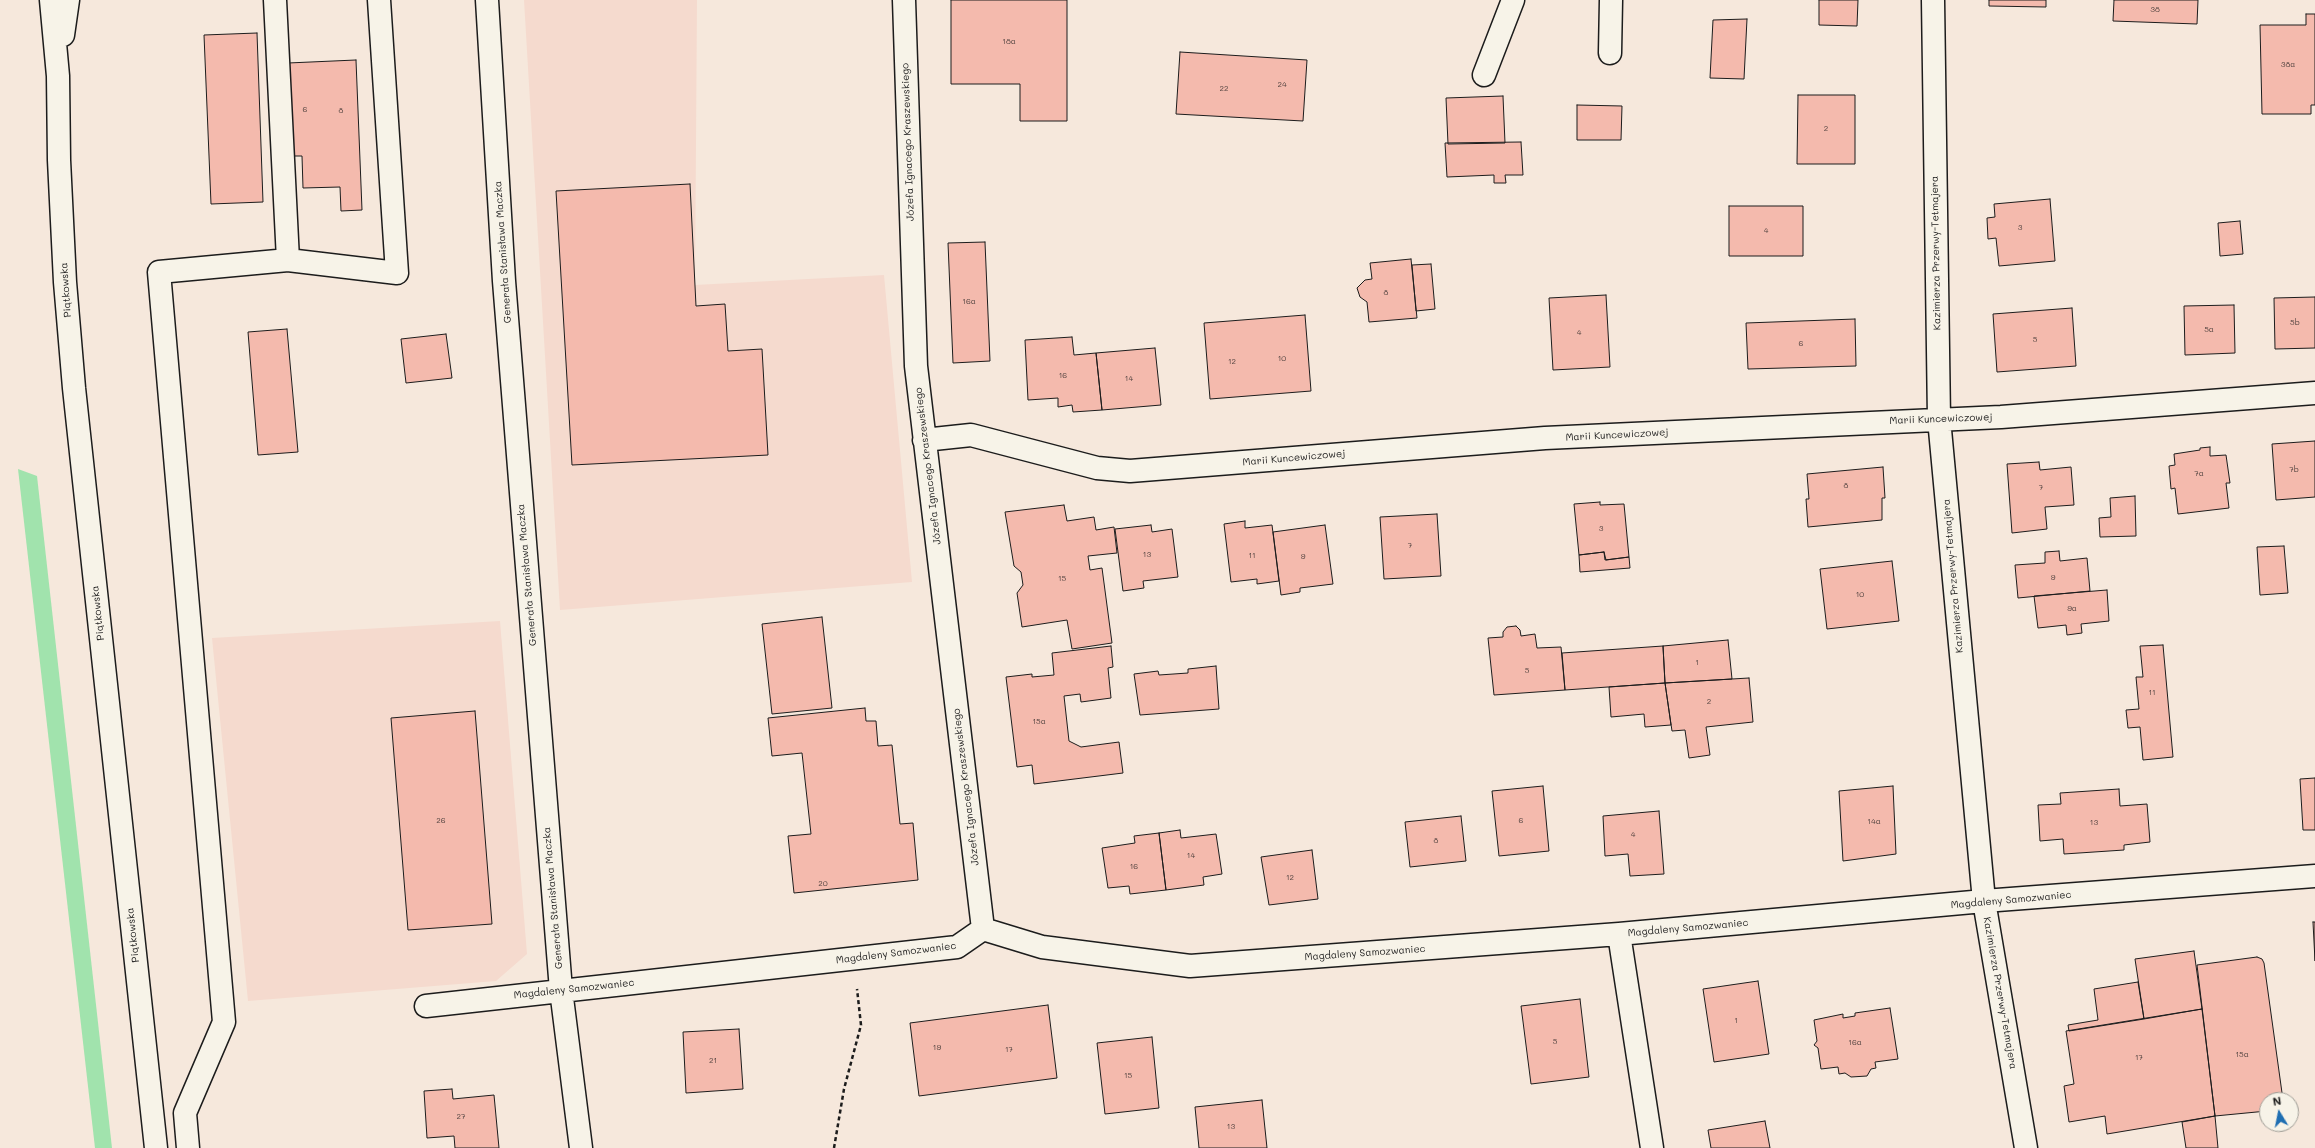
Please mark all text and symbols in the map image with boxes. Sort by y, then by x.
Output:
house number: 38 [2150,5,2160,15]
house number: 18a [1002,37,1016,47]
house number: 38a [2281,60,2295,70]
street label: Józefa Ignacego Kraszewskiego [899,63,917,221]
house number: 24 [1277,80,1287,90]
house number: 22 [1220,84,1228,94]
house number: 6 [303,105,307,115]
house number: 8 [339,106,343,116]
house number: 2 [1824,124,1828,134]
street label: Kazimierza Przerwy-Tetmajera [1929,176,1943,330]
street label: Generała Stanisława Maczka [492,180,514,324]
house number: 3 [2018,223,2022,233]
house number: 4 [1764,226,1768,236]
street label: Piątkowska [58,262,74,318]
house number: 8 [1384,288,1388,298]
house number: 16a [962,297,976,307]
house number: 5b [2290,318,2300,328]
house number: 5a [2204,325,2214,335]
house number: 4 [1577,328,1581,338]
house number: 5 [2033,335,2037,345]
house number: 6 [1799,339,1803,349]
house number: 10 [1278,354,1286,364]
house number: 12 [1228,357,1236,367]
house number: 16 [1059,371,1067,381]
house number: 14 [1125,374,1133,384]
street label: Józefa Ignacego Kraszewskiego [912,387,944,545]
street label: Marii Kuncewiczowej [1889,411,1993,427]
street label: Marii Kuncewiczowej [1565,426,1669,444]
street label: Marii Kuncewiczowej [1242,448,1346,468]
house number: 7b [2289,465,2299,475]
house number: 7a [2194,469,2204,479]
house number: 8 [1844,481,1848,491]
house number: 7 [2039,483,2043,493]
street label: Kazimierza Przerwy-Tetmajera [1940,499,1966,653]
street label: Generała Stanisława Maczka [515,503,539,647]
house number: 3 [1599,524,1603,534]
house number: 7 [1408,541,1412,551]
house number: 13 [1143,550,1151,560]
house number: 11 [1248,551,1256,561]
house number: 9 [1301,552,1305,562]
house number: 9 [2051,573,2055,583]
house number: 15 [1058,574,1066,584]
street label: Piątkowska [89,585,107,641]
house number: 10 [1856,590,1864,600]
house number: 9a [2067,604,2077,614]
house number: 1 [1695,658,1699,668]
house number: 5 [1525,666,1529,676]
house number: 11 [2148,688,2156,698]
house number: 2 [1707,697,1711,707]
street label: Józefa Ignacego Kraszewskiego [950,708,982,866]
house number: 15a [1032,717,1046,727]
house number: 26 [436,816,446,826]
house number: 6 [1519,816,1523,826]
house number: 14a [1867,817,1881,827]
house number: 13 [2090,818,2098,828]
street label: Generała Stanisława Maczka [541,826,565,970]
house number: 4 [1631,830,1635,840]
house number: 8 [1434,836,1438,846]
house number: 14 [1187,851,1195,861]
house number: 16 [1130,862,1138,872]
house number: 12 [1286,873,1294,883]
house number: 20 [818,879,828,889]
street label: Magdaleny Samozwaniec [1950,889,2072,911]
street label: Piątkowska [124,907,142,963]
street label: Kazimierza Przerwy-Tetmajera [1981,916,2019,1070]
street label: Magdaleny Samozwaniec [1627,917,1749,939]
street label: Magdaleny Samozwaniec [835,940,957,966]
street label: Magdaleny Samozwaniec [1304,943,1426,963]
street label: Magdaleny Samozwaniec [513,977,635,1001]
house number: 1 [1734,1016,1738,1026]
house number: 5 [1553,1037,1557,1047]
house number: 16a [1848,1038,1862,1048]
house number: 19 [933,1043,941,1053]
house number: 17 [1005,1045,1013,1055]
house number: 15a [2235,1050,2249,1060]
house number: 17 [2135,1053,2143,1063]
house number: 21 [709,1056,717,1066]
house number: 15 [1124,1071,1132,1081]
north arrow [2259,1092,2299,1132]
text: N [2272,1093,2282,1109]
house number: 27 [457,1112,465,1122]
house number: 13 [1227,1122,1235,1132]

